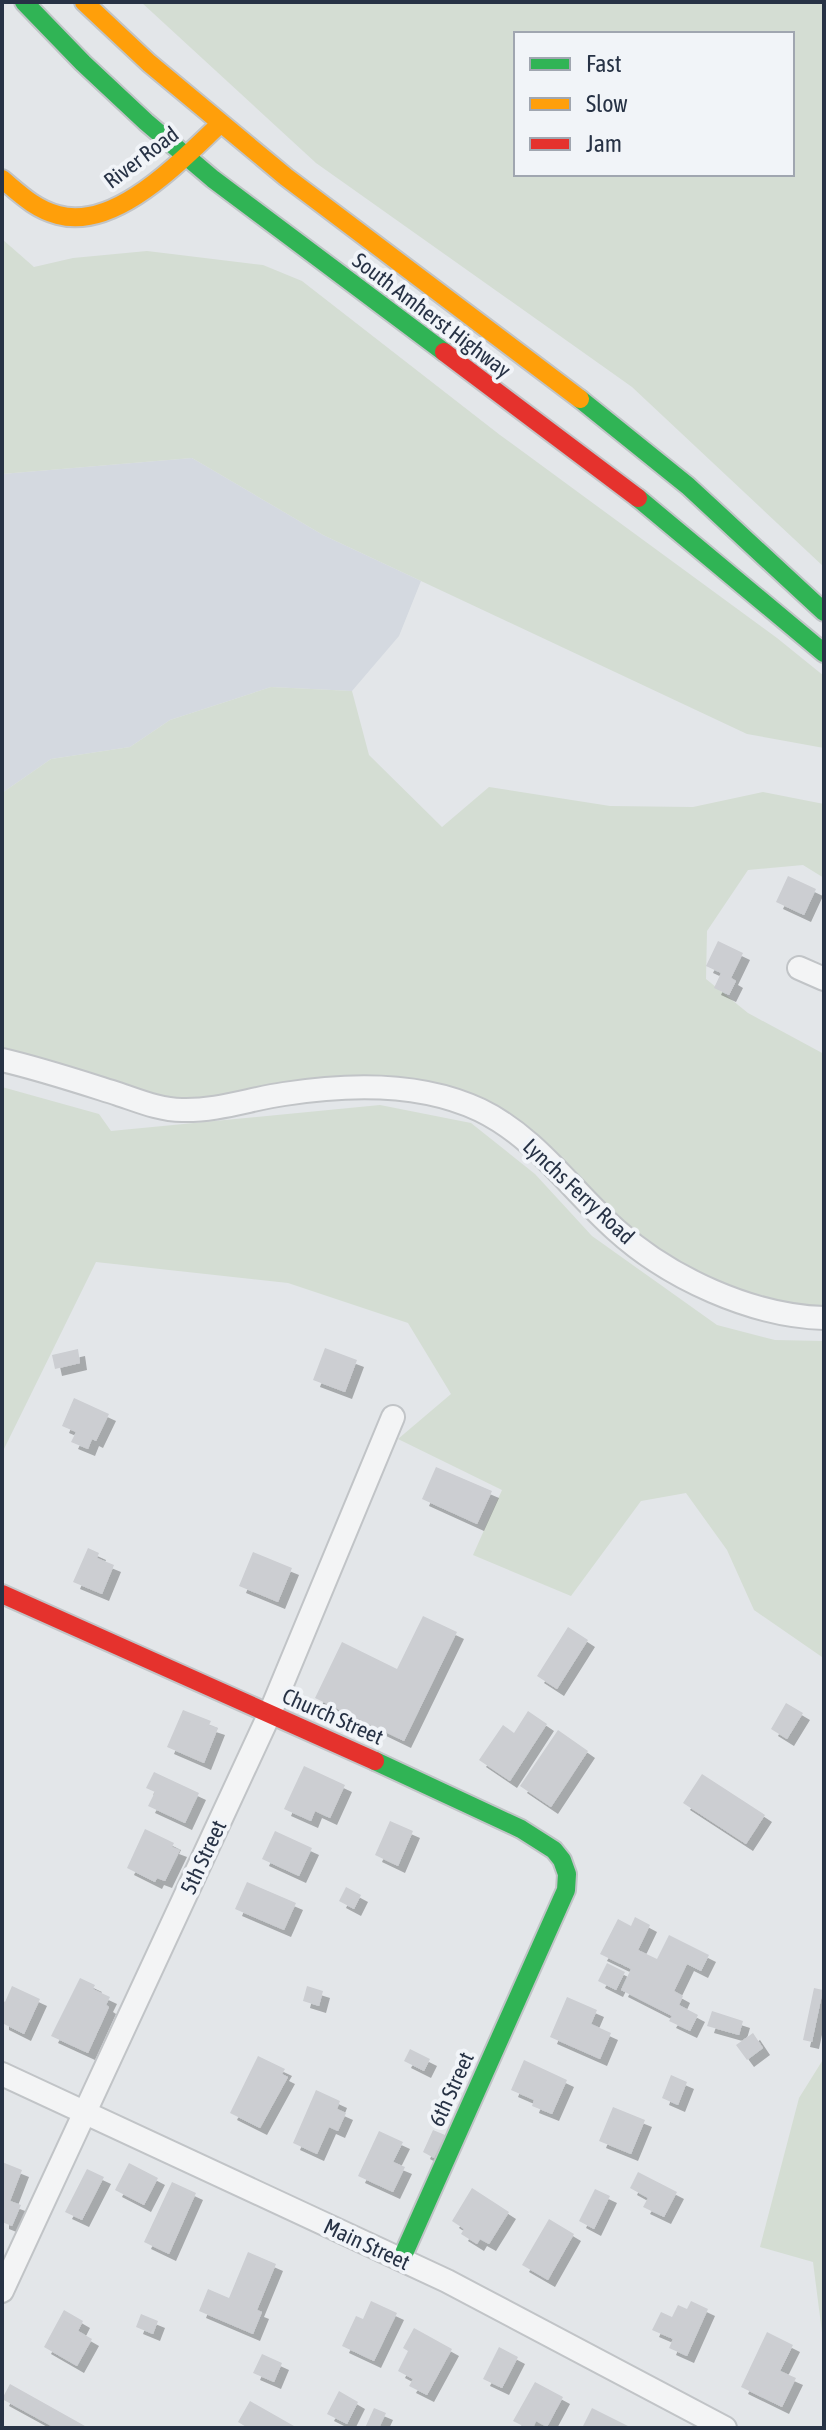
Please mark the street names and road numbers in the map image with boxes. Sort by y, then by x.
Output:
street label: River Road [99,121,183,193]
street label: South Amherst Highway [348,247,516,383]
street label: Lynchs Ferry Road [518,1133,640,1249]
street label: Church Street [278,1682,388,1750]
street label: 5th Street [175,1816,231,1898]
street label: 6th Street [423,2048,479,2130]
street label: Main Street [320,2213,414,2275]

